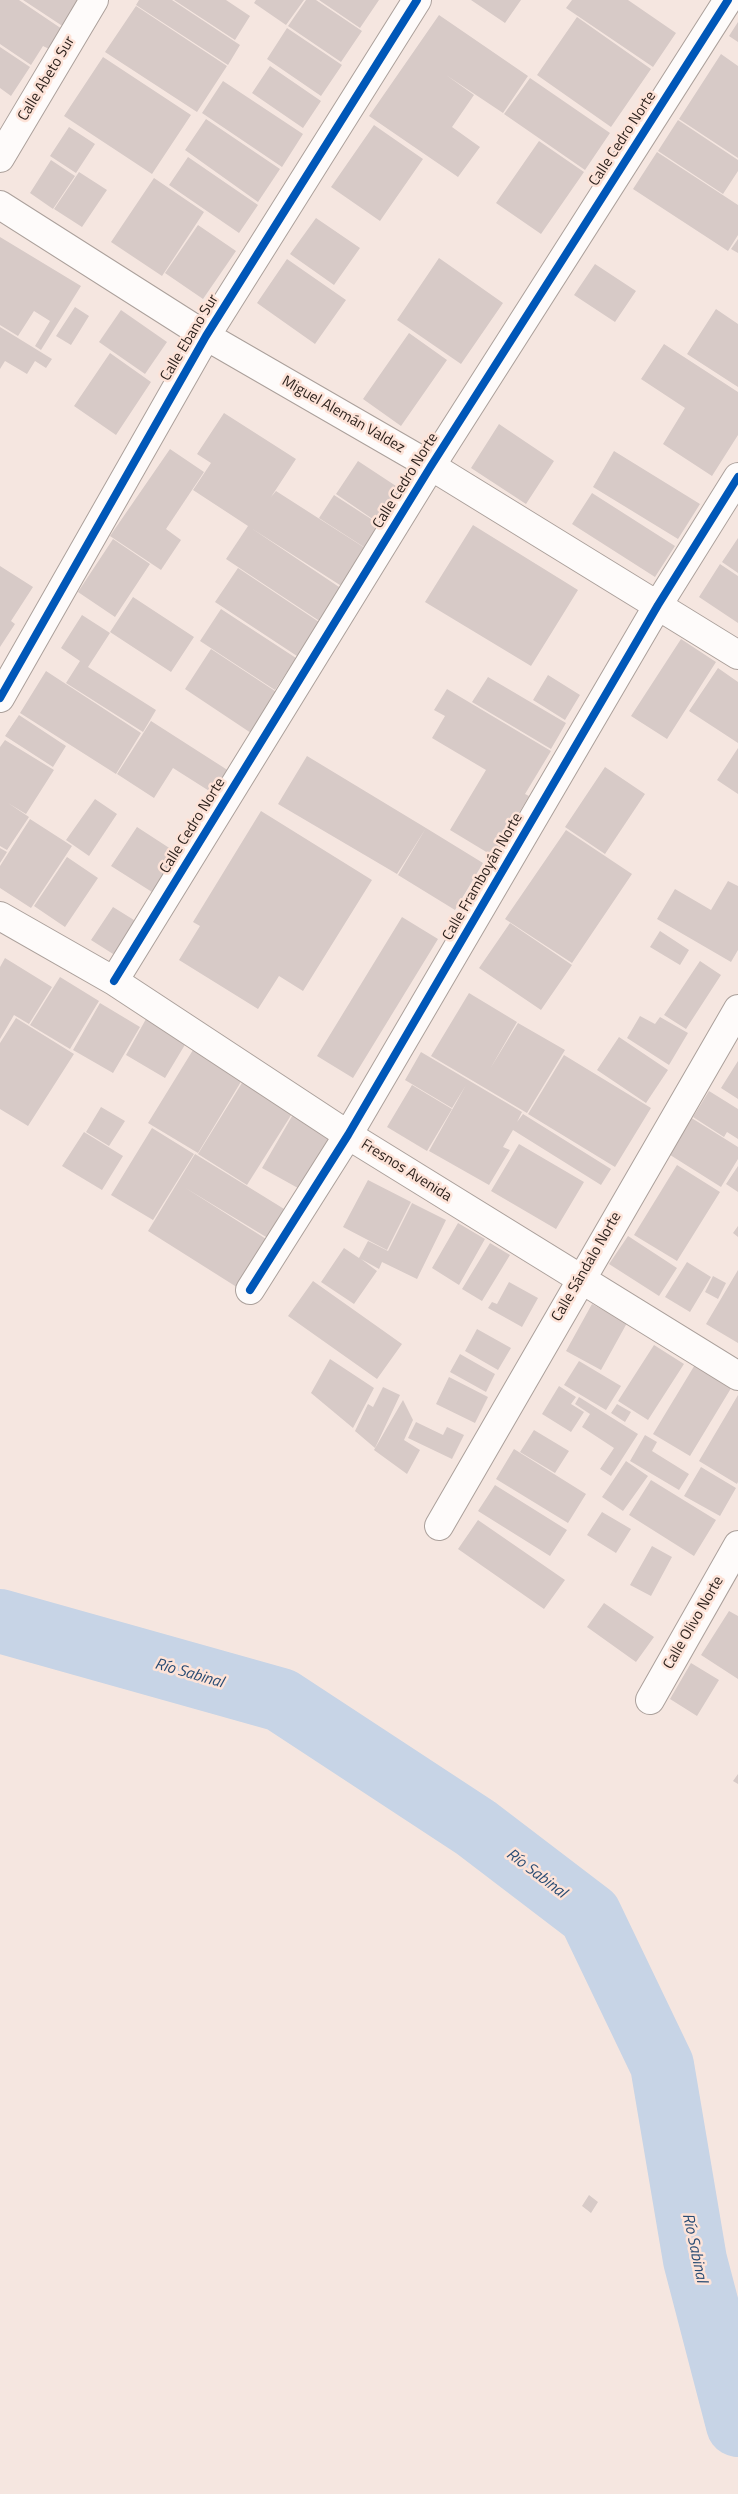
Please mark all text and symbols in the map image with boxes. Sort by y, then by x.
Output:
street label: Calle Abeto Sur [15,33,79,125]
street label: Calle Cedro Norte [586,88,660,190]
street label: Calle Ebano Sur [157,291,223,385]
street label: Miguel Alemán Valdez [278,372,408,458]
street label: Calle Cedro Norte [369,430,443,532]
street label: Calle Cedro Norte [156,775,230,877]
street label: Calle Framboyán Norte [439,810,527,944]
street label: Fresnos Avenida [357,1136,455,1206]
street label: Calle Sándalo Norte [548,1209,626,1325]
street label: Calle Olivo Norte [660,1573,728,1673]
water label: Río Sabinal [153,1655,225,1693]
water label: Río Sabinal [502,1845,570,1903]
water label: Río Sabinal [677,2212,711,2284]

